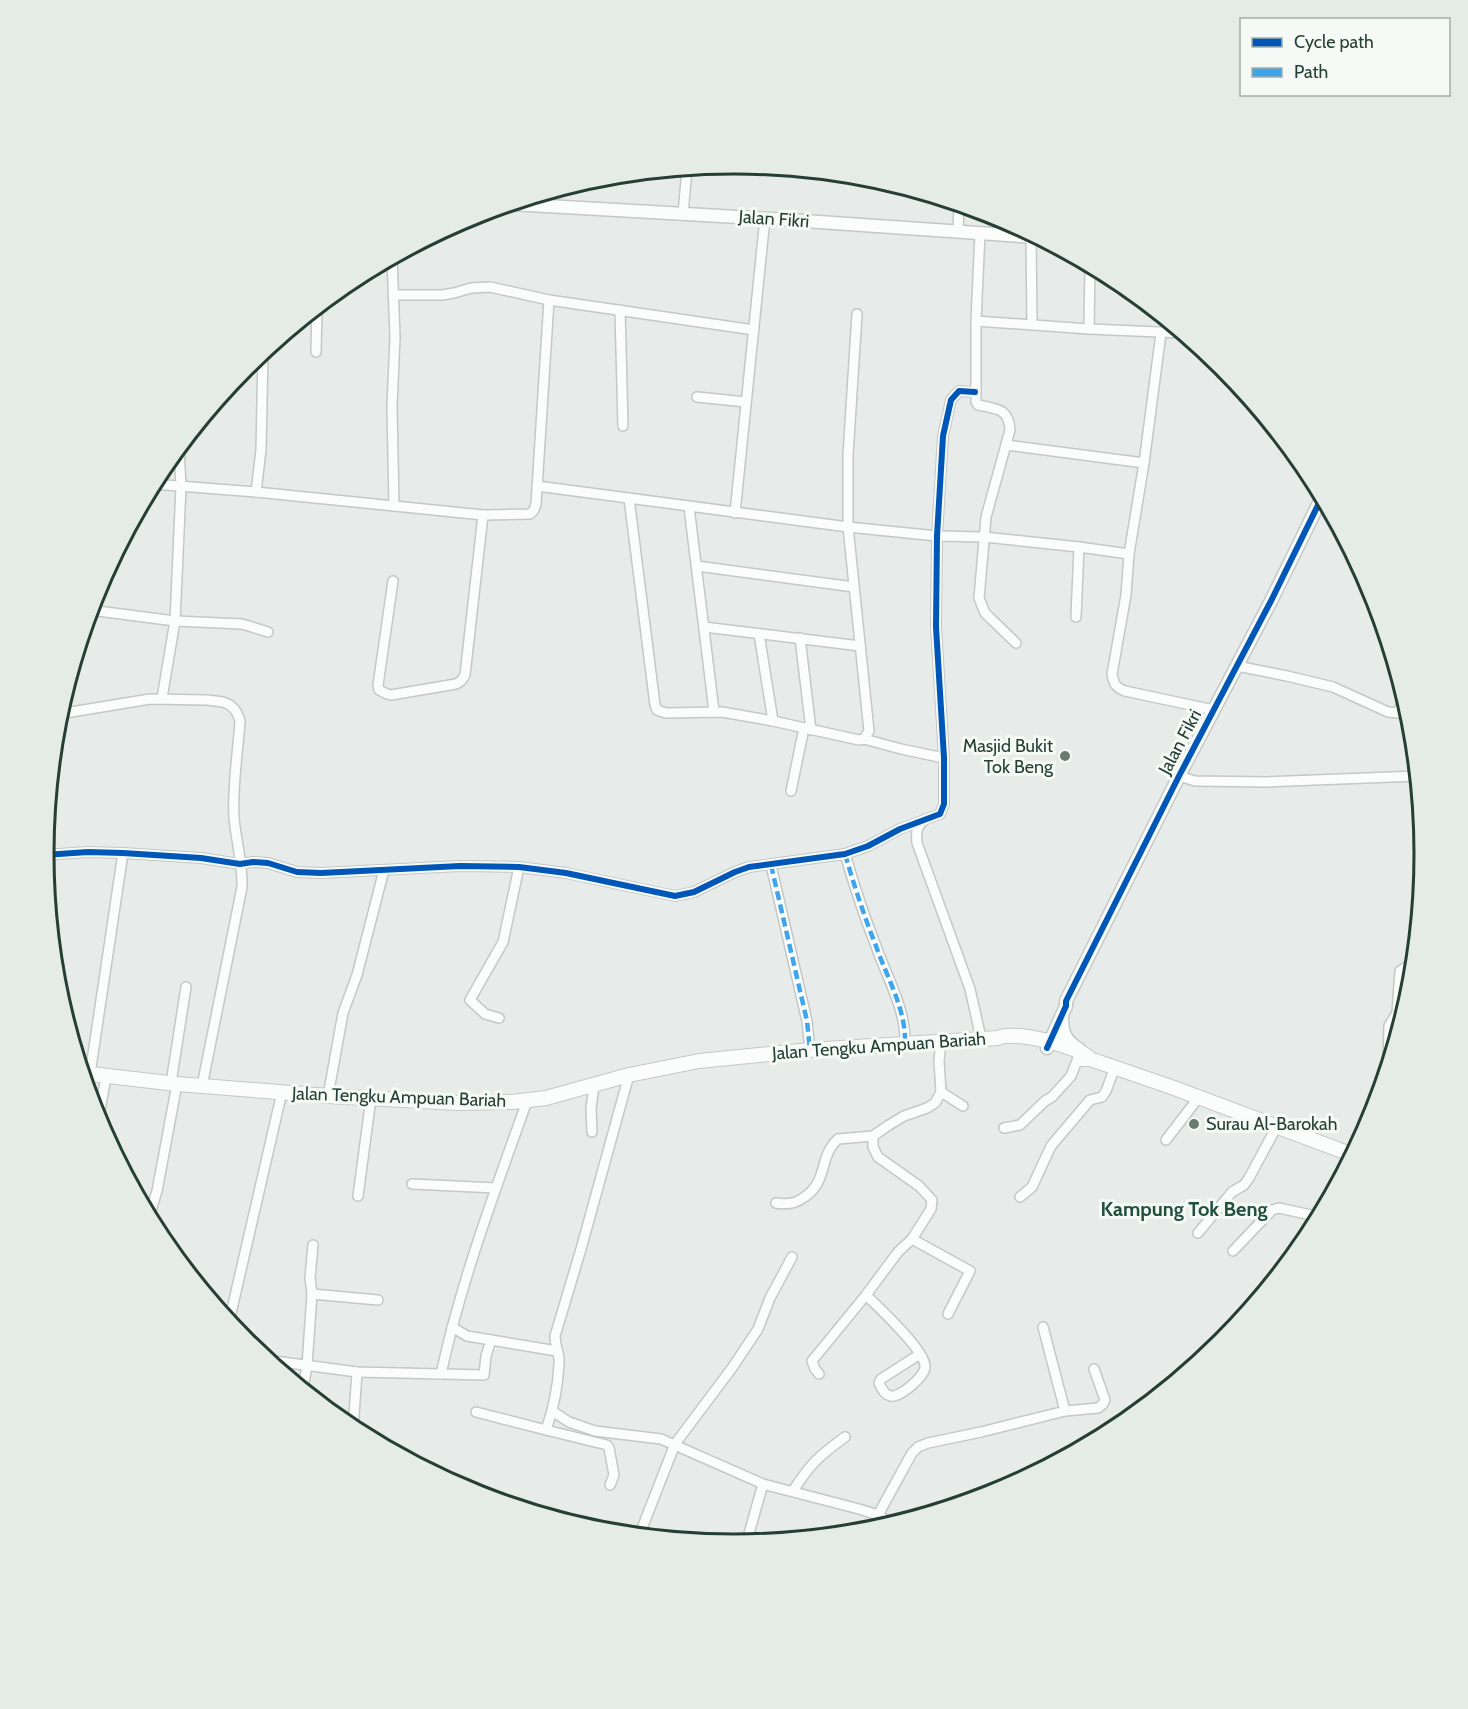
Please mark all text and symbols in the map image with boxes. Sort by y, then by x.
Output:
legend [1240,18,1450,96]
text: Cycle path [1294,31,1374,53]
text: Path [1294,61,1328,83]
street label: Jalan Fikri [737,205,810,232]
street label: Jalan Fikri [1153,706,1206,779]
place label: Masjid Bukit Tok Beng [963,735,1054,778]
marker: Masjid Bukit Tok Beng [1058,749,1072,763]
street label: Jalan Tengku Ampuan Bariah [770,1028,987,1065]
street label: Jalan Tengku Ampuan Bariah [290,1082,507,1112]
place label: Surau Al-Barokah [1206,1113,1337,1135]
marker: Surau Al-Barokah [1187,1117,1201,1131]
district label: Kampung Tok Beng [1101,1197,1267,1221]

